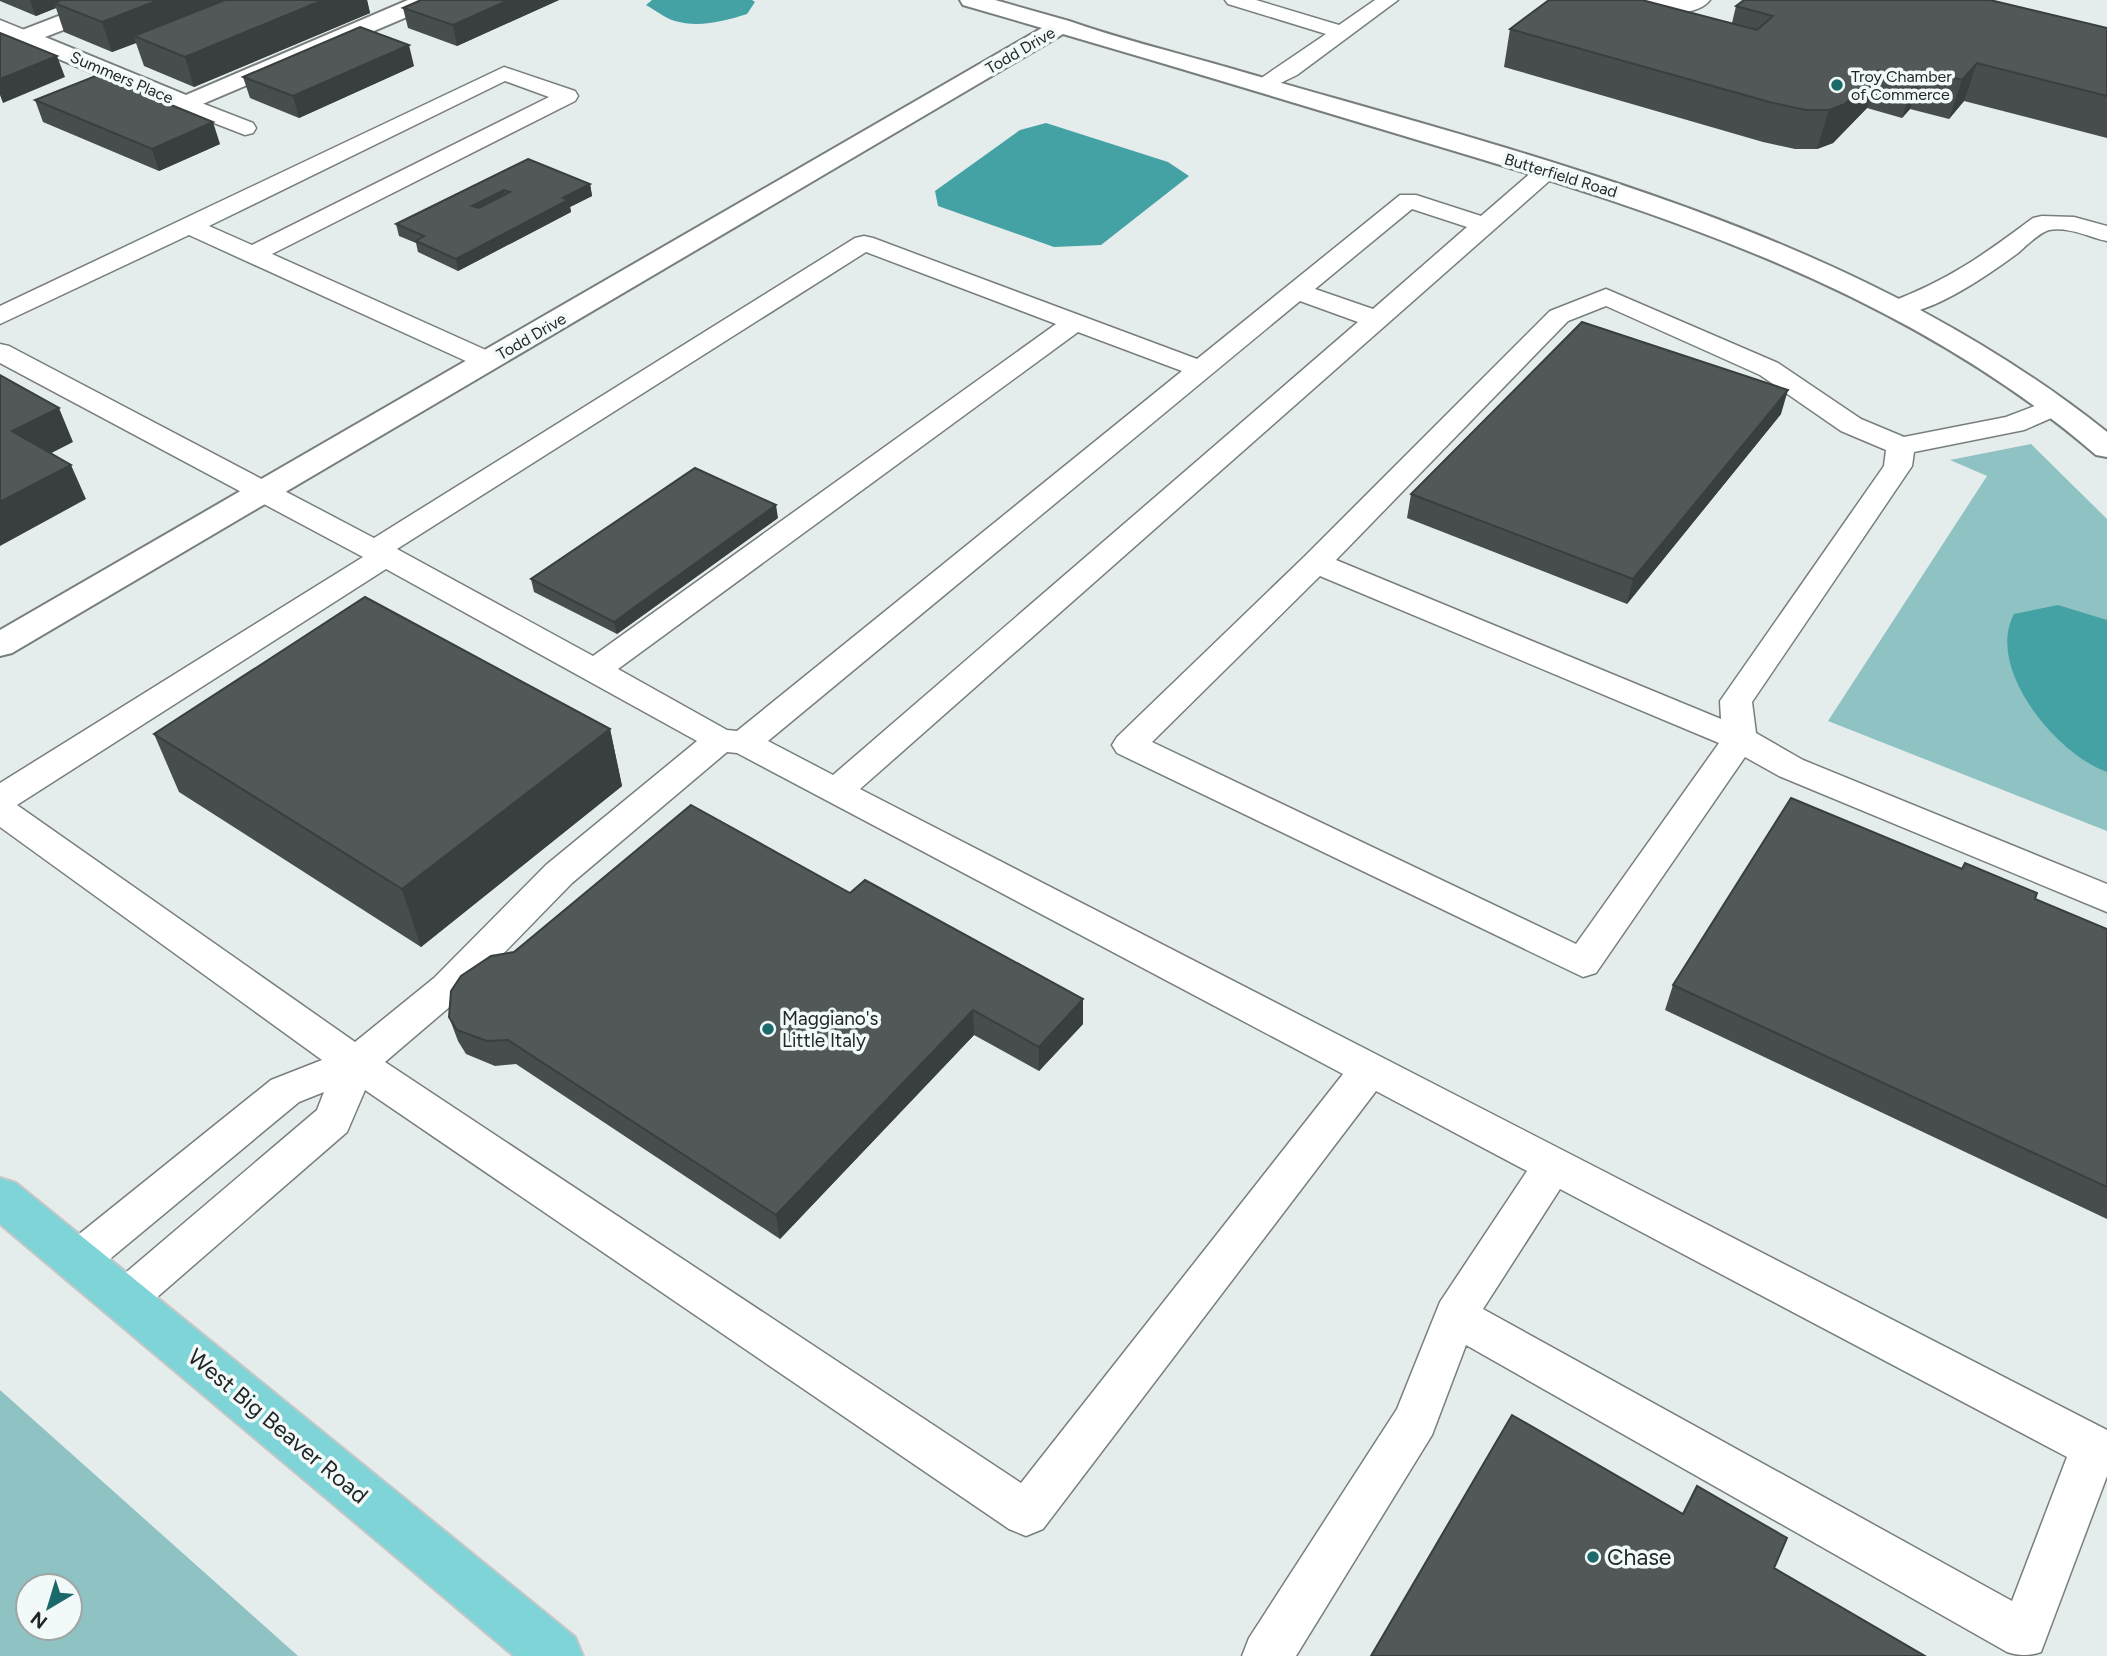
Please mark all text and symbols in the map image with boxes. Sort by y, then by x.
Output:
street label: Todd Drive [982,23,1058,78]
street label: Summers Place [68,47,176,108]
place label: Troy Chamber of Commerce [1851,67,1952,104]
marker: Troy Chamber of Commerce [1829,77,1845,93]
street label: Butterfield Road [1502,149,1620,202]
street label: Todd Drive [493,309,569,364]
place label: Maggiano's Little Italy [782,1007,879,1052]
marker: Maggiano's Little Italy [760,1021,776,1037]
street label: West Big Beaver Road [182,1343,374,1509]
place label: Chase [1607,1543,1671,1571]
marker: Chase [1585,1549,1601,1565]
north arrow [14,1572,84,1642]
text: N [26,1606,52,1634]

